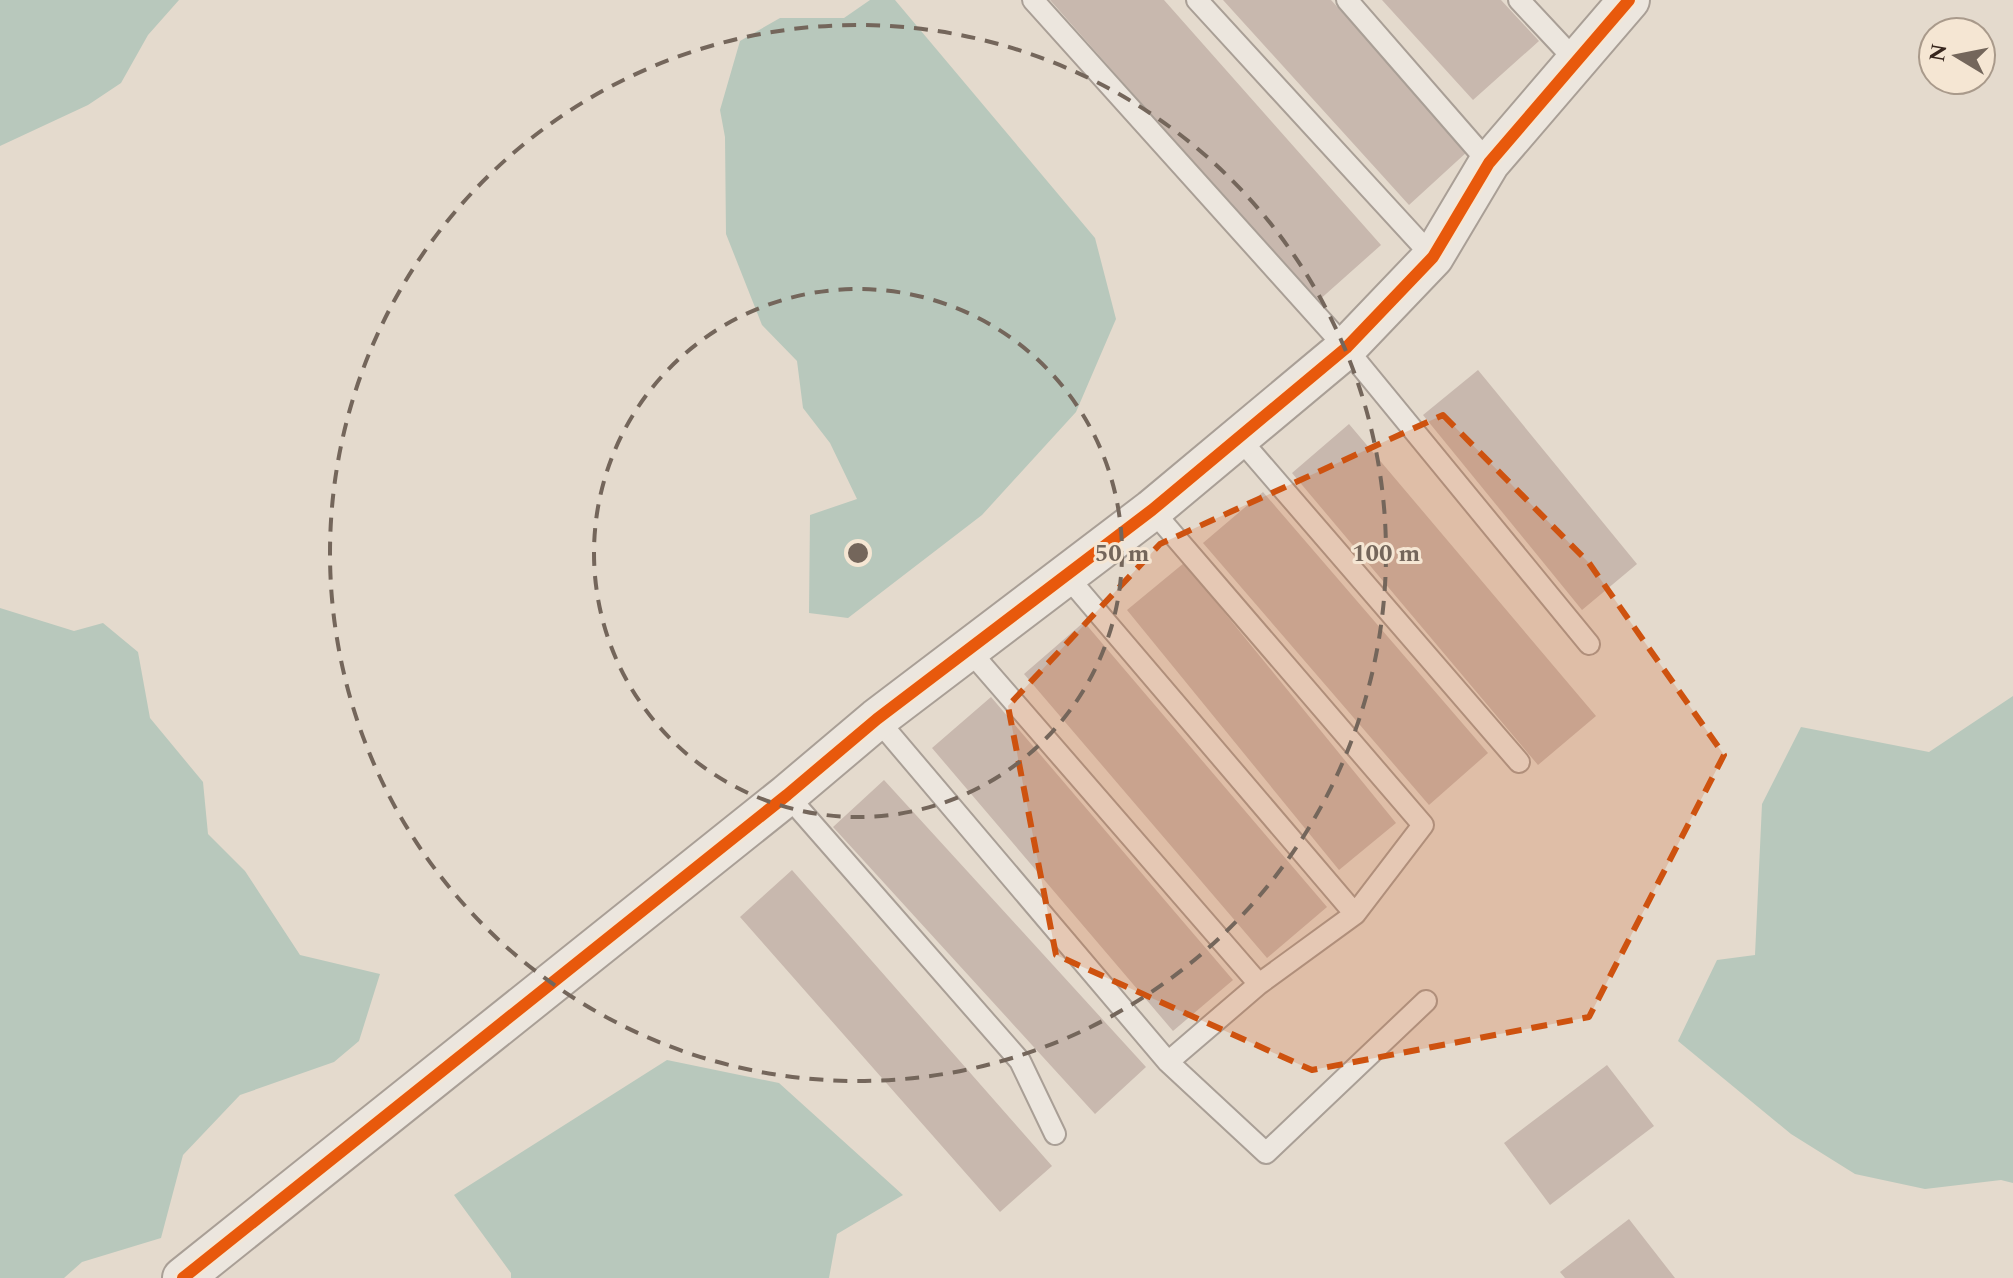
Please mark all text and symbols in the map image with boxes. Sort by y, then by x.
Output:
north arrow [1917,16,1997,96]
text: N [1921,41,1957,64]
text: 50 m [1095,536,1150,572]
text: 100 m [1352,536,1420,572]
centre of rings [844,539,872,567]

